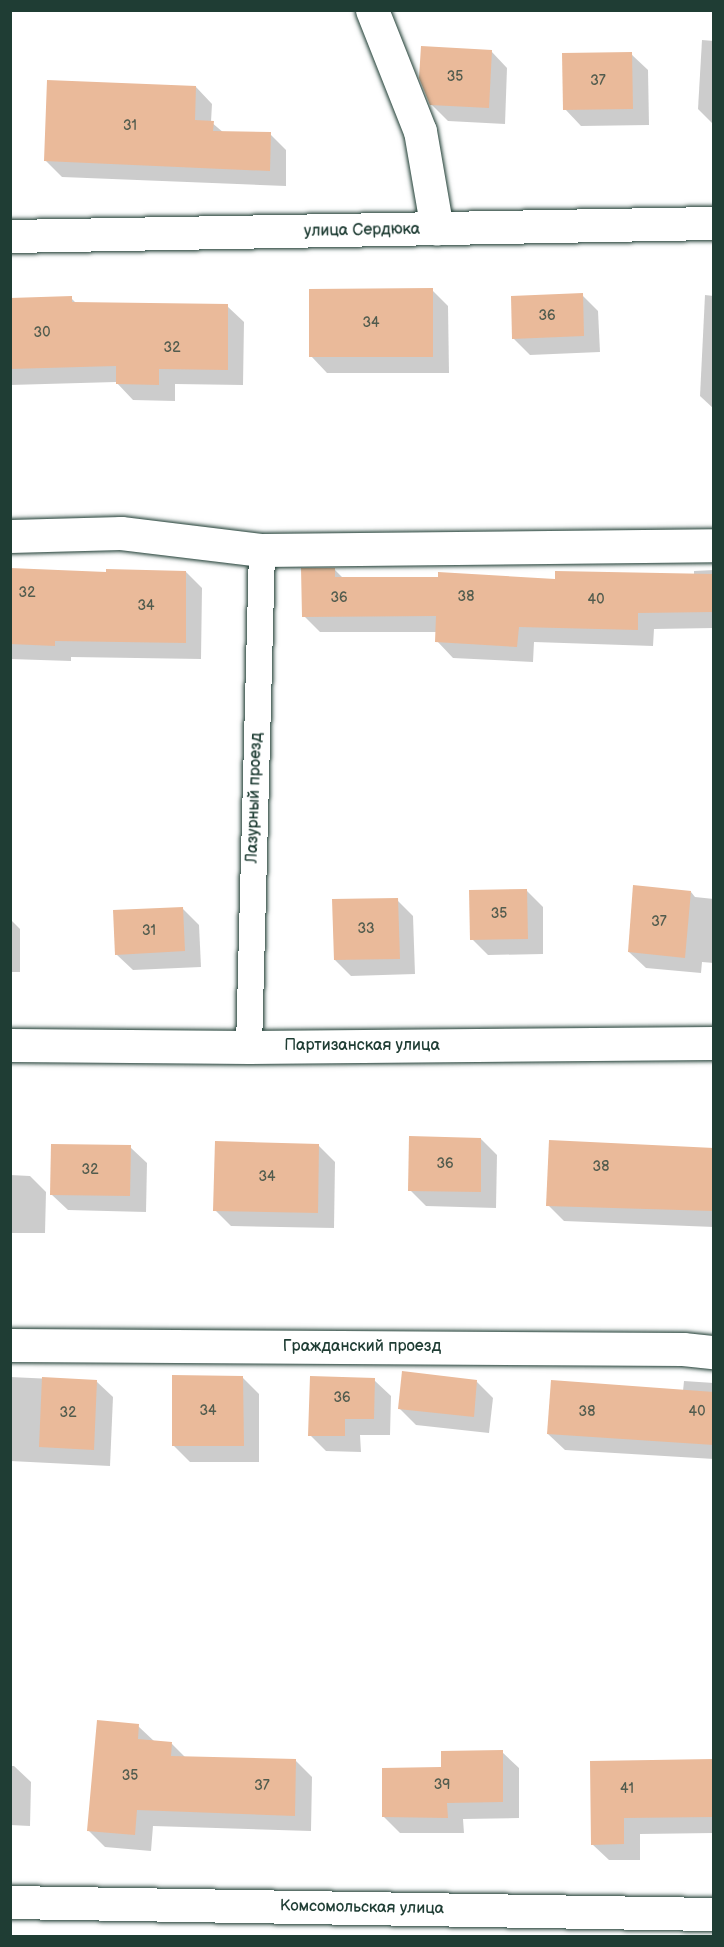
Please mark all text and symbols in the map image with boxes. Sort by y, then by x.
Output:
house number: 35 [447,69,463,85]
house number: 37 [590,73,606,89]
house number: 31 [123,118,137,134]
street label: улица Сердюка [304,220,420,242]
house number: 36 [538,308,556,324]
house number: 34 [362,315,380,331]
house number: 30 [34,325,50,341]
house number: 32 [164,340,180,356]
house number: 32 [19,585,35,601]
house number: 38 [458,589,474,605]
house number: 36 [330,590,348,606]
house number: 40 [588,592,604,608]
house number: 34 [137,598,155,614]
street label: Лазурный проезд [243,732,267,864]
house number: 35 [491,906,507,922]
house number: 37 [651,914,667,930]
house number: 33 [357,921,375,937]
house number: 31 [142,923,156,939]
street label: Партизанская улица [284,1036,440,1056]
house number: 36 [436,1156,454,1172]
house number: 38 [593,1159,609,1175]
house number: 32 [82,1162,98,1178]
house number: 34 [258,1169,276,1185]
street label: Гражданский проезд [283,1337,441,1357]
house number: 36 [333,1390,351,1406]
house number: 34 [199,1403,217,1419]
house number: 38 [579,1404,595,1420]
house number: 40 [689,1404,705,1420]
house number: 32 [60,1405,76,1421]
house number: 35 [122,1768,138,1784]
house number: 39 [434,1777,450,1793]
house number: 37 [254,1778,270,1794]
house number: 41 [620,1781,634,1797]
street label: Комсомольская улица [280,1897,444,1919]

